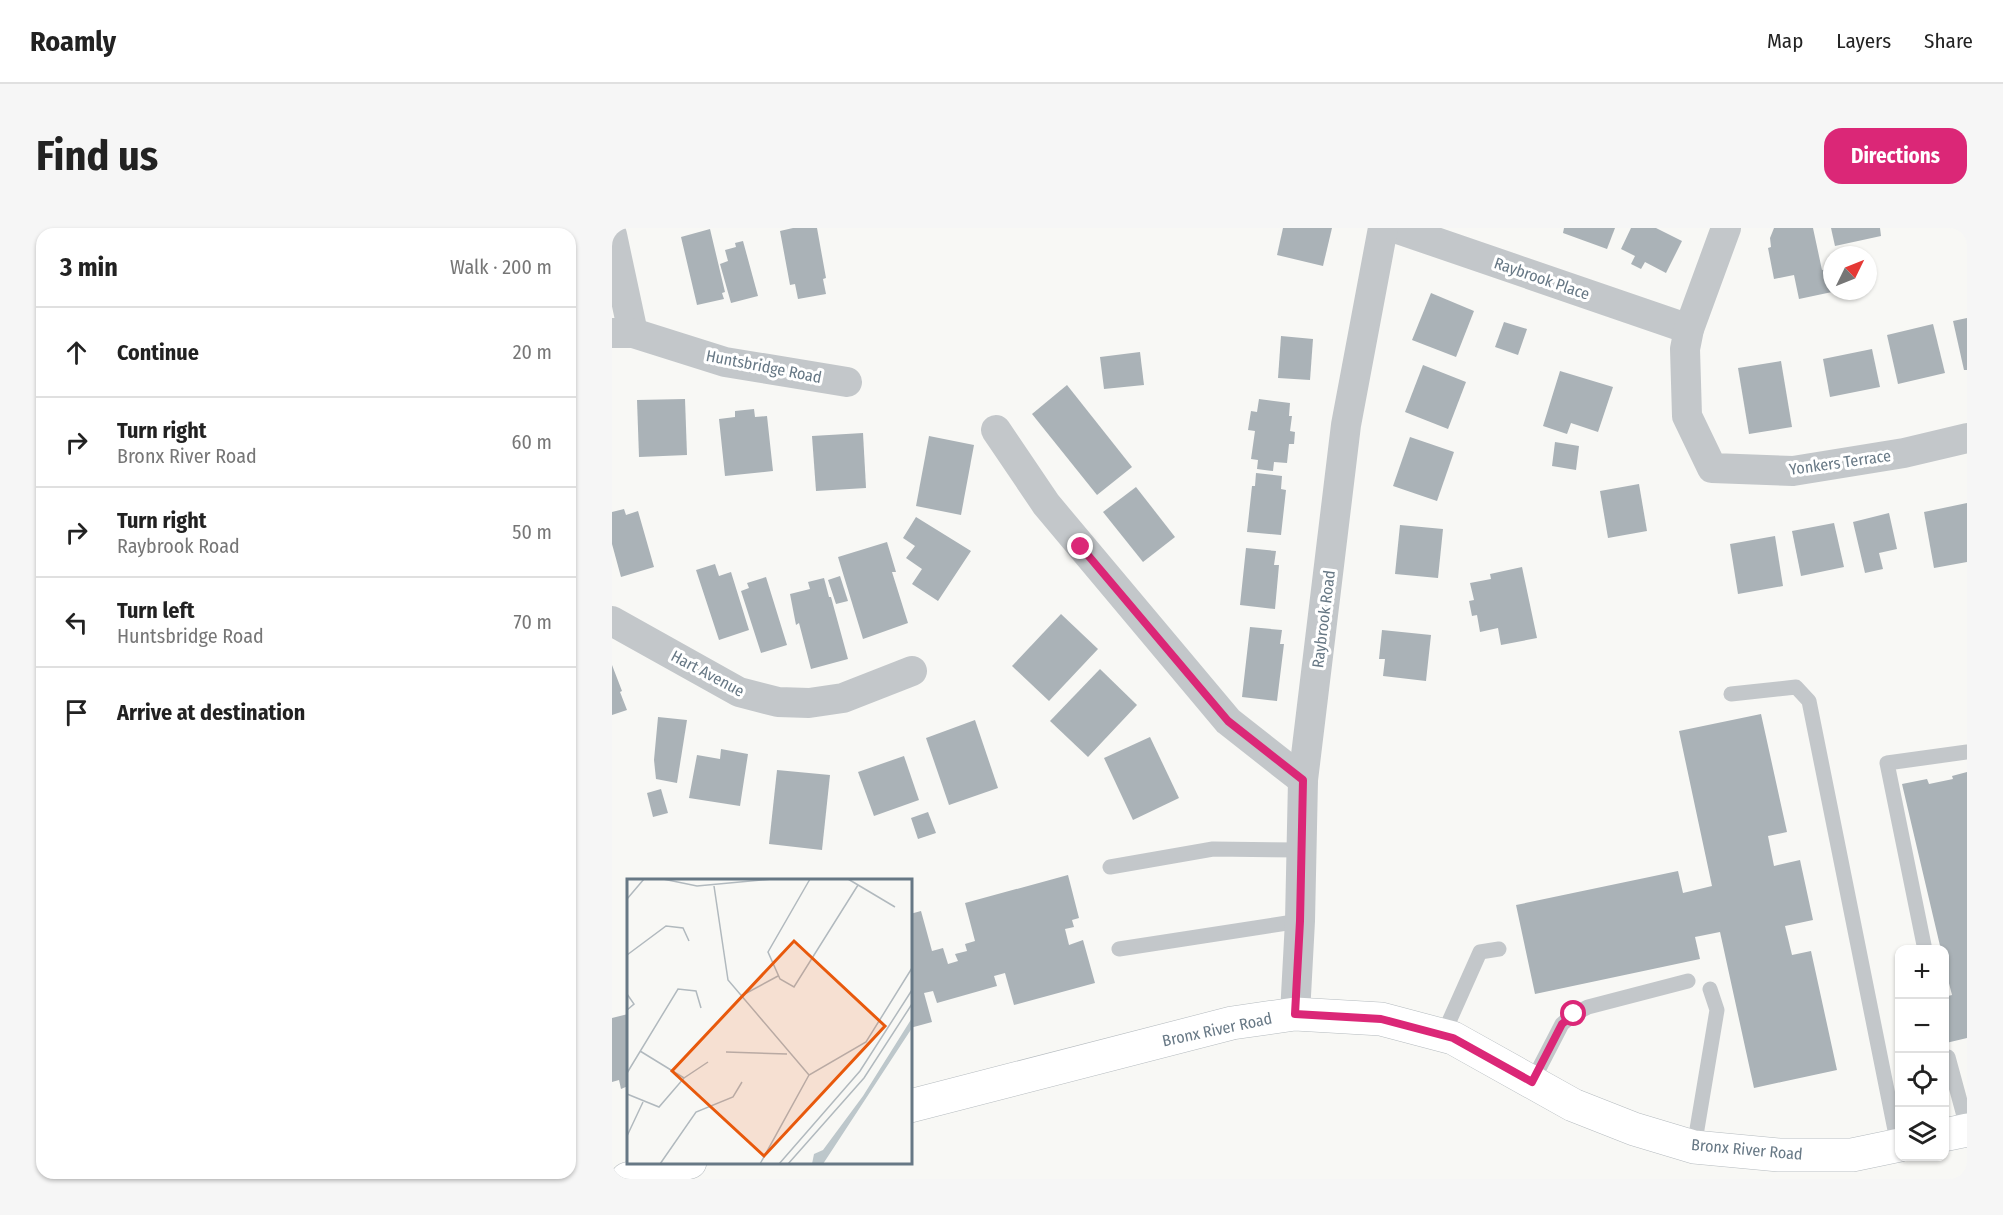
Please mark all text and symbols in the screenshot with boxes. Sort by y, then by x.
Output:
text: Roamly [30,25,116,58]
text: Map [1767,28,1803,54]
text: Layers [1836,28,1891,54]
text: Share [1924,28,1973,54]
button: Directions [1824,128,1967,184]
text: Find us [36,131,158,181]
north arrow [1823,246,1877,300]
text: 3 min [60,252,118,283]
street label: Raybrook Place [1492,253,1592,304]
text: Walk · 200 m [450,255,552,279]
icon: ahead [60,336,93,369]
text: Continue [117,339,199,366]
text: 20 m [513,340,552,364]
street label: Huntsbridge Road [704,346,823,387]
text: Turn right [117,417,206,444]
icon: right [60,426,93,459]
text: 60 m [512,430,552,454]
text: Bronx River Road [117,444,257,468]
street label: Yonkers Terrace [1788,446,1892,479]
text: Turn right [117,507,206,534]
icon: right [60,516,93,549]
text: 50 m [512,520,552,544]
route end [1067,533,1093,559]
text: Raybrook Road [117,534,240,558]
street label: Raybrook Road [1308,569,1339,669]
text: Turn left [117,597,195,624]
icon: left [60,606,93,639]
text: 70 m [514,610,552,634]
text: Huntsbridge Road [117,624,264,648]
street label: Hart Avenue [668,646,748,701]
icon: arrive [60,696,93,729]
text: Arrive at destination [117,699,305,726]
inset map [627,879,912,1164]
map controls [1895,945,1949,1161]
button: + [1895,945,1949,999]
button: − [1895,999,1949,1053]
route start [1560,1000,1586,1026]
street label: Bronx River Road [1160,1009,1274,1050]
button: locate [1895,1053,1949,1107]
button: layers [1895,1107,1949,1161]
street label: Bronx River Road [1690,1135,1803,1164]

